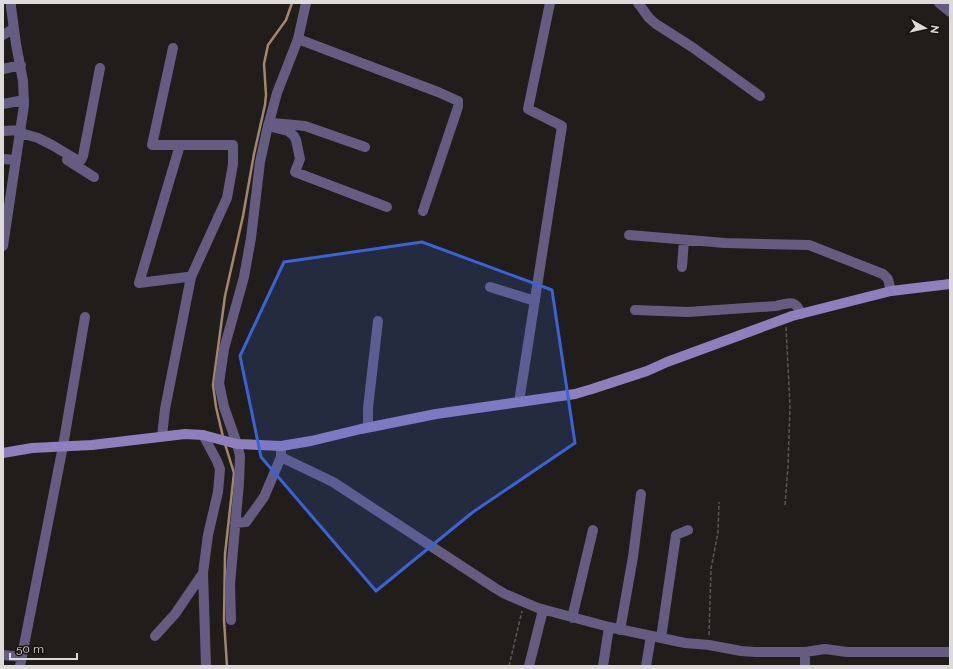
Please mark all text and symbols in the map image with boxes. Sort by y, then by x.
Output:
north arrow [905,8,945,48]
text: N [927,24,941,34]
scale bar [10,635,77,661]
text: 50 m [16,642,44,656]

